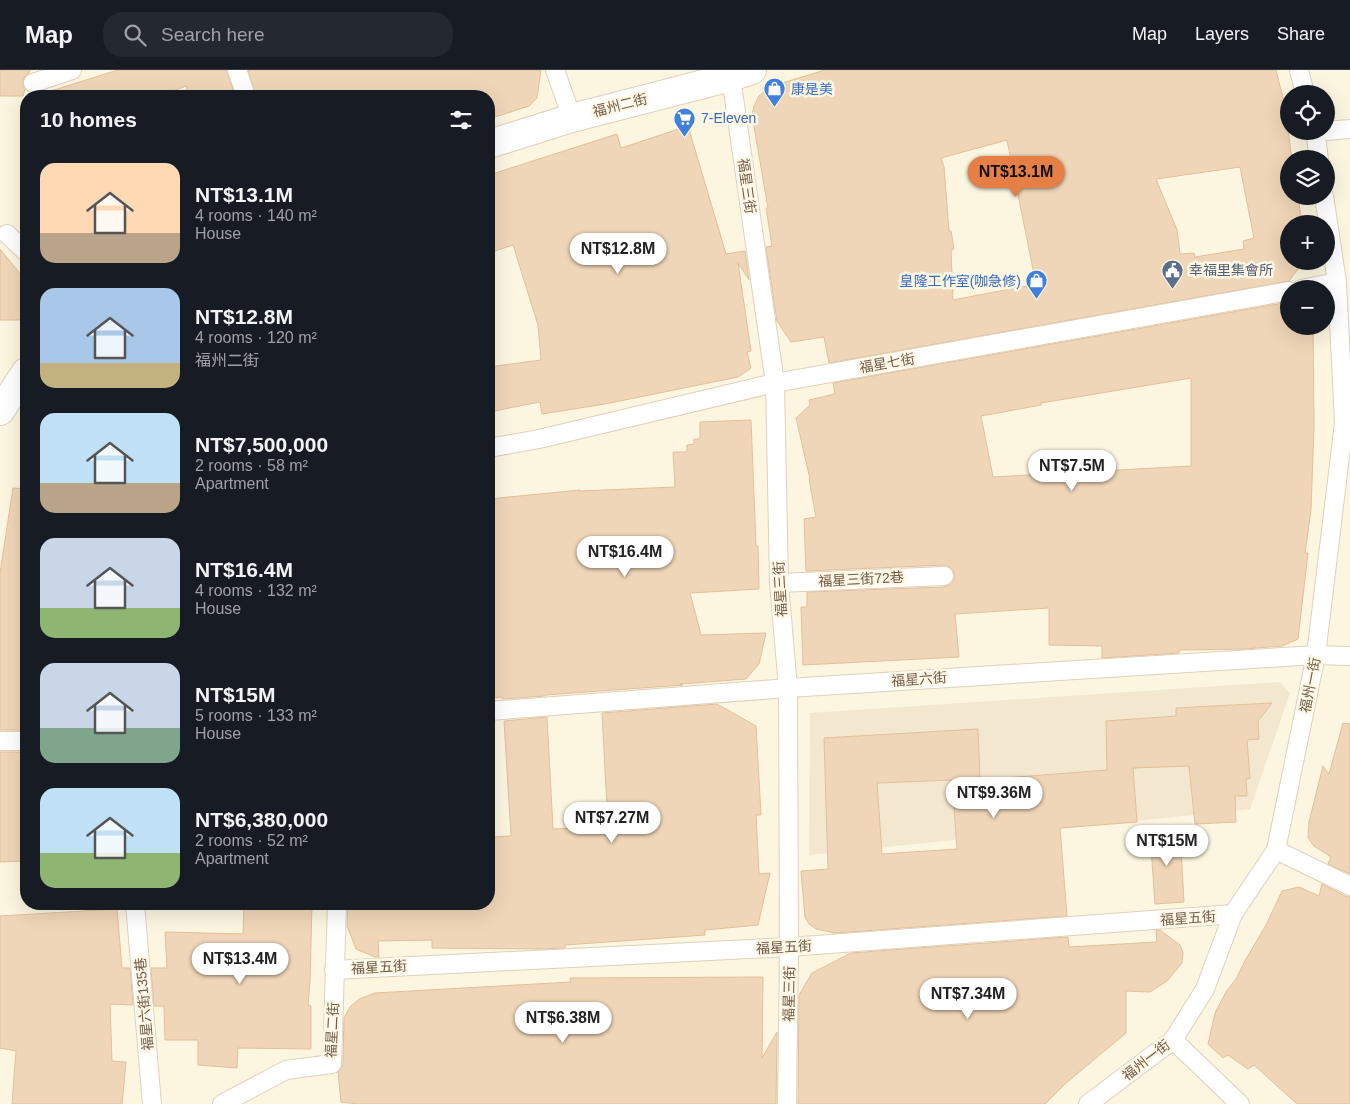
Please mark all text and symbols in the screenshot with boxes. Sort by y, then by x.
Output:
search box [103,12,453,57]
text: Map [25,21,73,48]
icon: search [121,21,149,49]
text: Search here [161,24,265,45]
text: Map [1132,24,1167,44]
text: Layers [1195,24,1249,44]
text: Share [1277,24,1325,44]
shop icon: 康是美 [763,77,787,108]
place label: 康是美 [791,81,833,97]
map controls [1280,85,1335,335]
button: locate [1280,85,1335,140]
street label: 福州二街 [591,90,649,120]
icon: filters [447,106,475,134]
supermarket icon: 7-Eleven [673,106,697,137]
text: 10 homes [40,108,137,131]
place label: 7-Eleven [701,110,756,126]
button: layers [1280,150,1335,205]
pin: NT$13.1M [964,156,1068,198]
street label: 福星三街 [735,157,759,215]
text: NT$13.1M [979,163,1053,180]
icon: home [80,183,140,243]
text: NT$13.1M [195,183,293,206]
text: 4 rooms · 140 m² [195,207,317,224]
button: + [1280,215,1335,270]
text: House [195,225,241,242]
pin: NT$12.8M [566,232,670,275]
text: NT$12.8M [581,240,655,257]
public building icon: 幸福里集會所 [1161,258,1185,289]
place label: 幸福里集會所 [1189,262,1273,278]
shop icon: 皇隆工作室(咖急修) [1025,269,1049,300]
place label: 皇隆工作室(咖急修) [900,273,1021,289]
button: − [1280,280,1335,335]
text: NT$12.8M [195,305,293,328]
icon: home [80,308,140,368]
text: 4 rooms · 120 m² [195,329,317,346]
street label: 福星七街 [858,350,916,376]
text: 福州二街 [195,352,259,369]
icon: home [80,433,140,493]
text: NT$7,500,000 [195,433,328,456]
pin: NT$7.5M [1026,450,1118,492]
text: 2 rooms · 58 m² [195,457,308,474]
text: NT$7.5M [1039,457,1105,474]
text: Apartment [195,475,269,492]
pin: NT$16.4M [573,536,677,578]
text: NT$16.4M [588,543,662,560]
icon: home [80,558,140,618]
text: NT$16.4M [195,558,293,581]
street label: 福星三街 [771,561,789,617]
street label: 福星三街72巷 [818,569,904,589]
text: 4 rooms · 132 m² [195,582,317,599]
text: House [195,600,241,617]
street label: 福州一街 [1297,656,1323,714]
street label: 福星六街 [891,669,947,689]
icon: home [80,683,140,743]
text: NT$15M [195,683,276,706]
text: 5 rooms · 133 m² [195,707,317,724]
text: House [195,725,241,742]
pin: NT$9.36M [942,776,1046,819]
text: NT$9.36M [957,784,1031,801]
pin: NT$7.27M [560,802,664,844]
icon: home [80,808,140,868]
text: NT$6,380,000 [195,808,328,831]
text: NT$7.27M [575,809,649,826]
pin: NT$15M [1126,824,1208,867]
text: 2 rooms · 52 m² [195,832,308,849]
text: NT$15M [1136,832,1198,849]
text: Apartment [195,850,269,867]
street label: 福星五街 [1160,908,1216,928]
street label: 福星五街 [756,938,812,956]
pin: NT$13.4M [188,942,292,985]
text: NT$13.4M [203,950,277,967]
street label: 福星六街135巷 [132,957,156,1051]
street label: 福星五街 [351,958,407,976]
street label: 福星三街 [781,966,797,1022]
pin: NT$7.34M [916,978,1020,1020]
text: NT$7.34M [931,985,1005,1002]
street label: 福星二街 [323,1002,341,1058]
pin: NT$6.38M [511,1002,615,1044]
text: NT$6.38M [526,1009,600,1026]
street label: 福州一街 [1119,1036,1173,1084]

